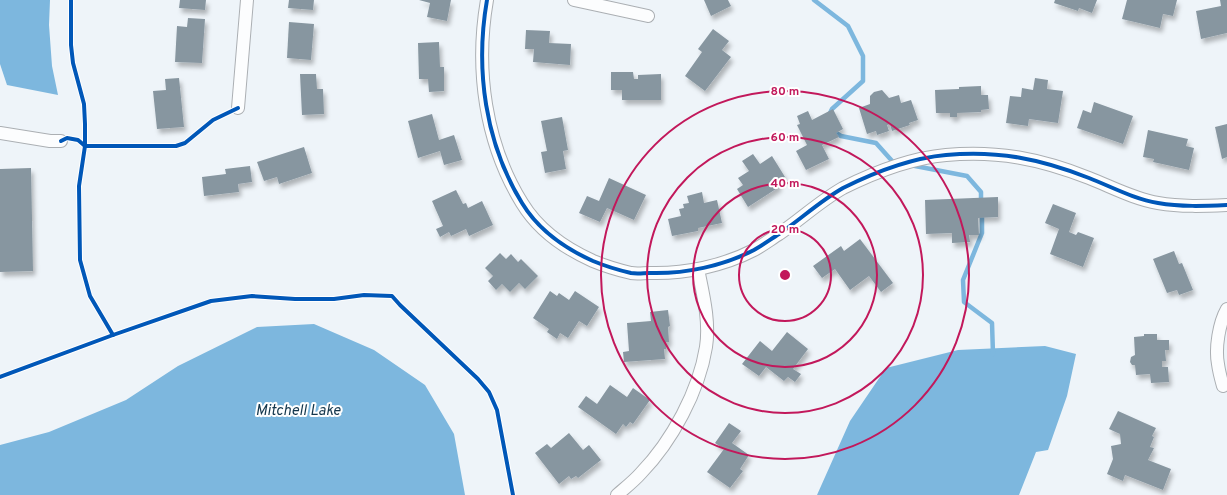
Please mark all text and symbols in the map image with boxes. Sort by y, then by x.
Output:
text: 80 m [771,84,799,100]
text: 60 m [771,130,799,146]
text: 40 m [770,176,800,192]
text: 20 m [771,222,799,238]
centre of rings [778,268,792,282]
water label: Mitchell Lake [255,402,341,421]

